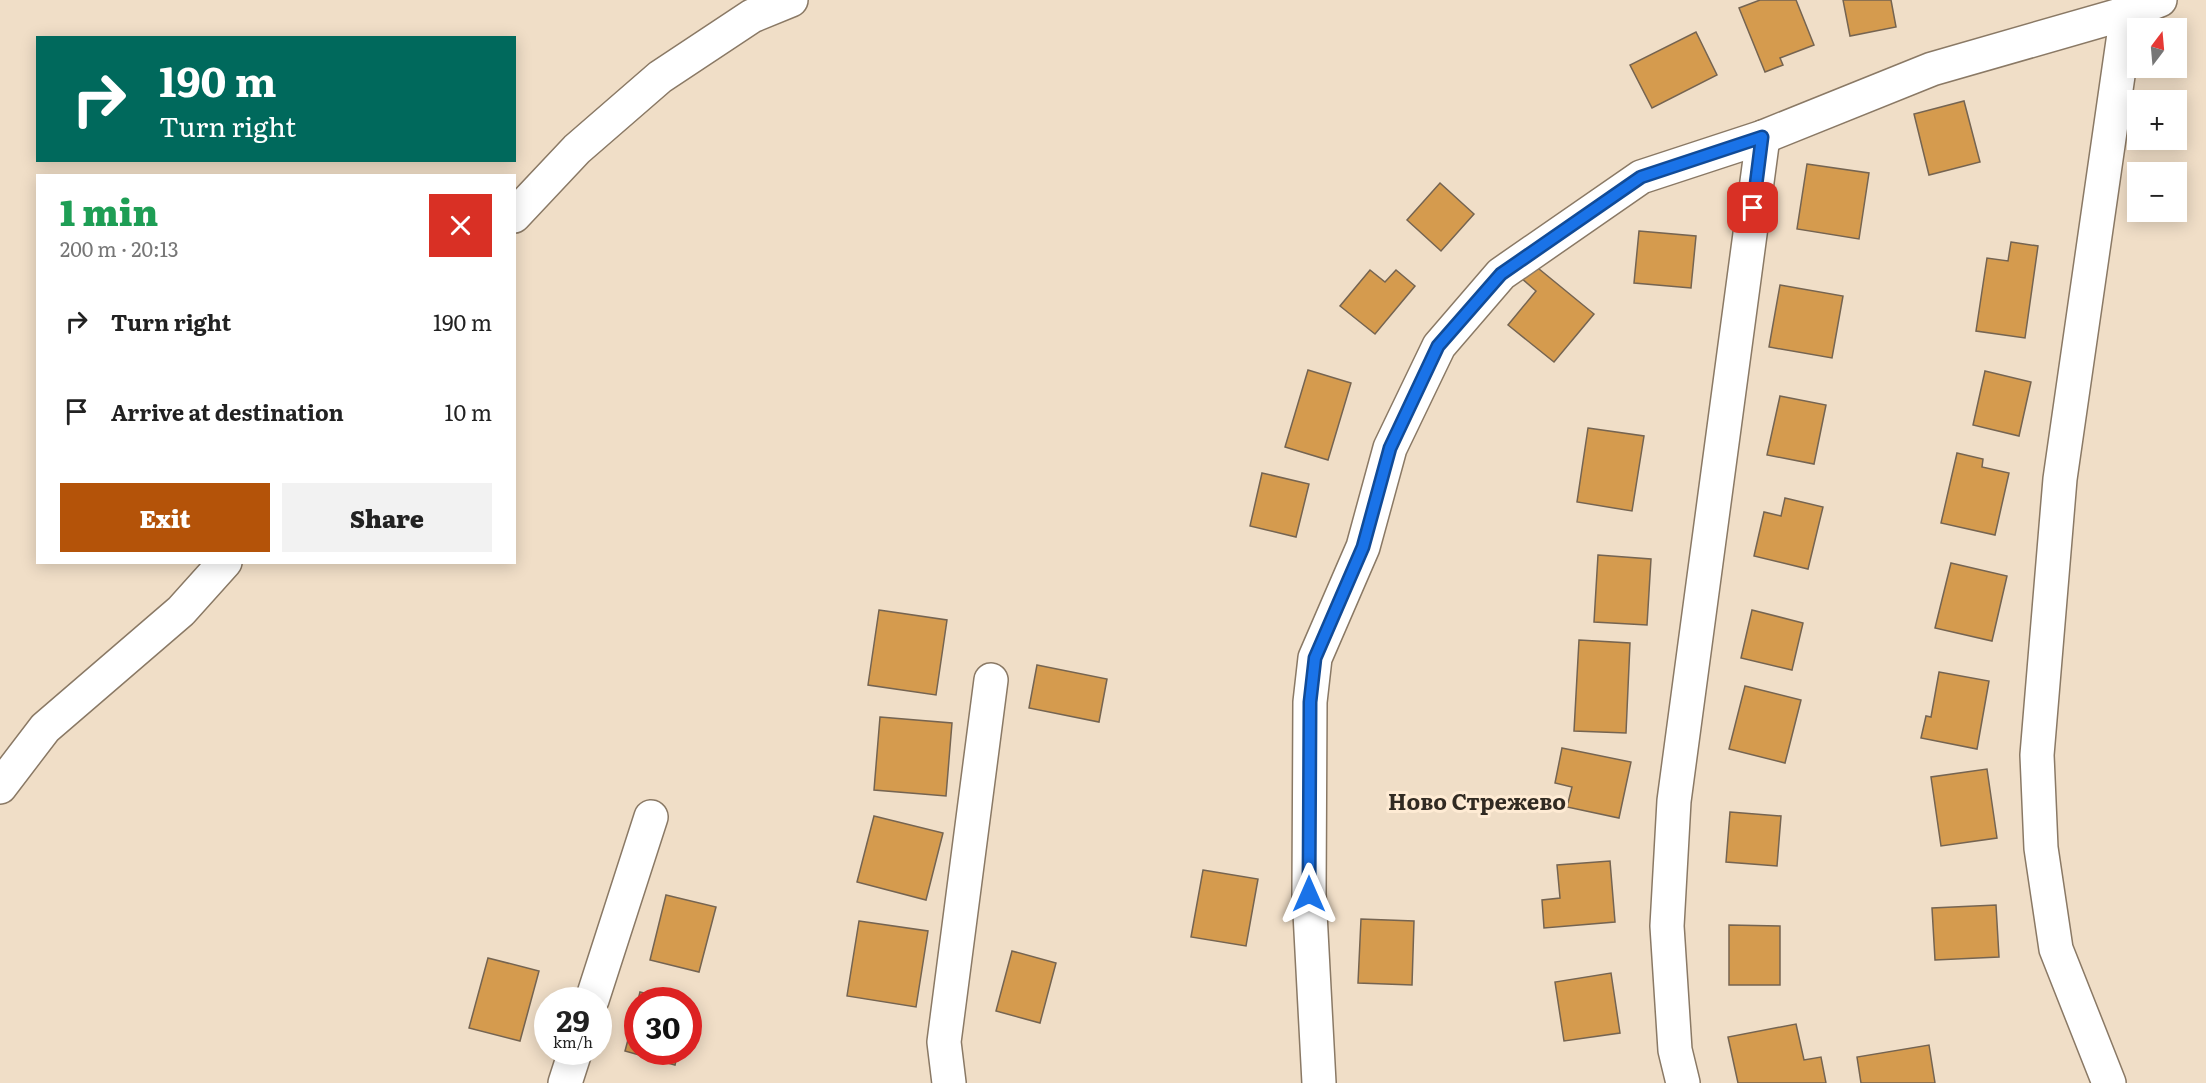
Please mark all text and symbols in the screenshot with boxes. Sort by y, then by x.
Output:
north arrow [2127,18,2187,78]
map controls [2127,18,2187,222]
text: 190 m [159,48,277,110]
icon: right [60,60,138,138]
button: + [2127,90,2187,150]
text: Turn right [159,105,296,145]
button: − [2127,162,2187,222]
pin [1727,182,1778,233]
text: 1 min [60,184,158,237]
icon: arrive [1736,191,1769,224]
button: close [429,194,492,257]
text: 200 m · 20:13 [60,233,179,263]
icon: right [60,305,93,338]
text: Turn right [111,305,231,338]
text: 190 m [433,305,492,338]
icon: arrive [60,395,93,428]
text: Arrive at destination [111,395,344,428]
text: 10 m [445,395,492,428]
button: Exit [60,483,270,552]
button: Share [282,483,492,552]
district label: Ново Стрежево [1388,784,1566,817]
position arrow [1277,862,1341,926]
speed limit sign: 30 [624,987,702,1065]
text: 29 [556,997,590,1041]
text: km/h [553,1030,593,1053]

